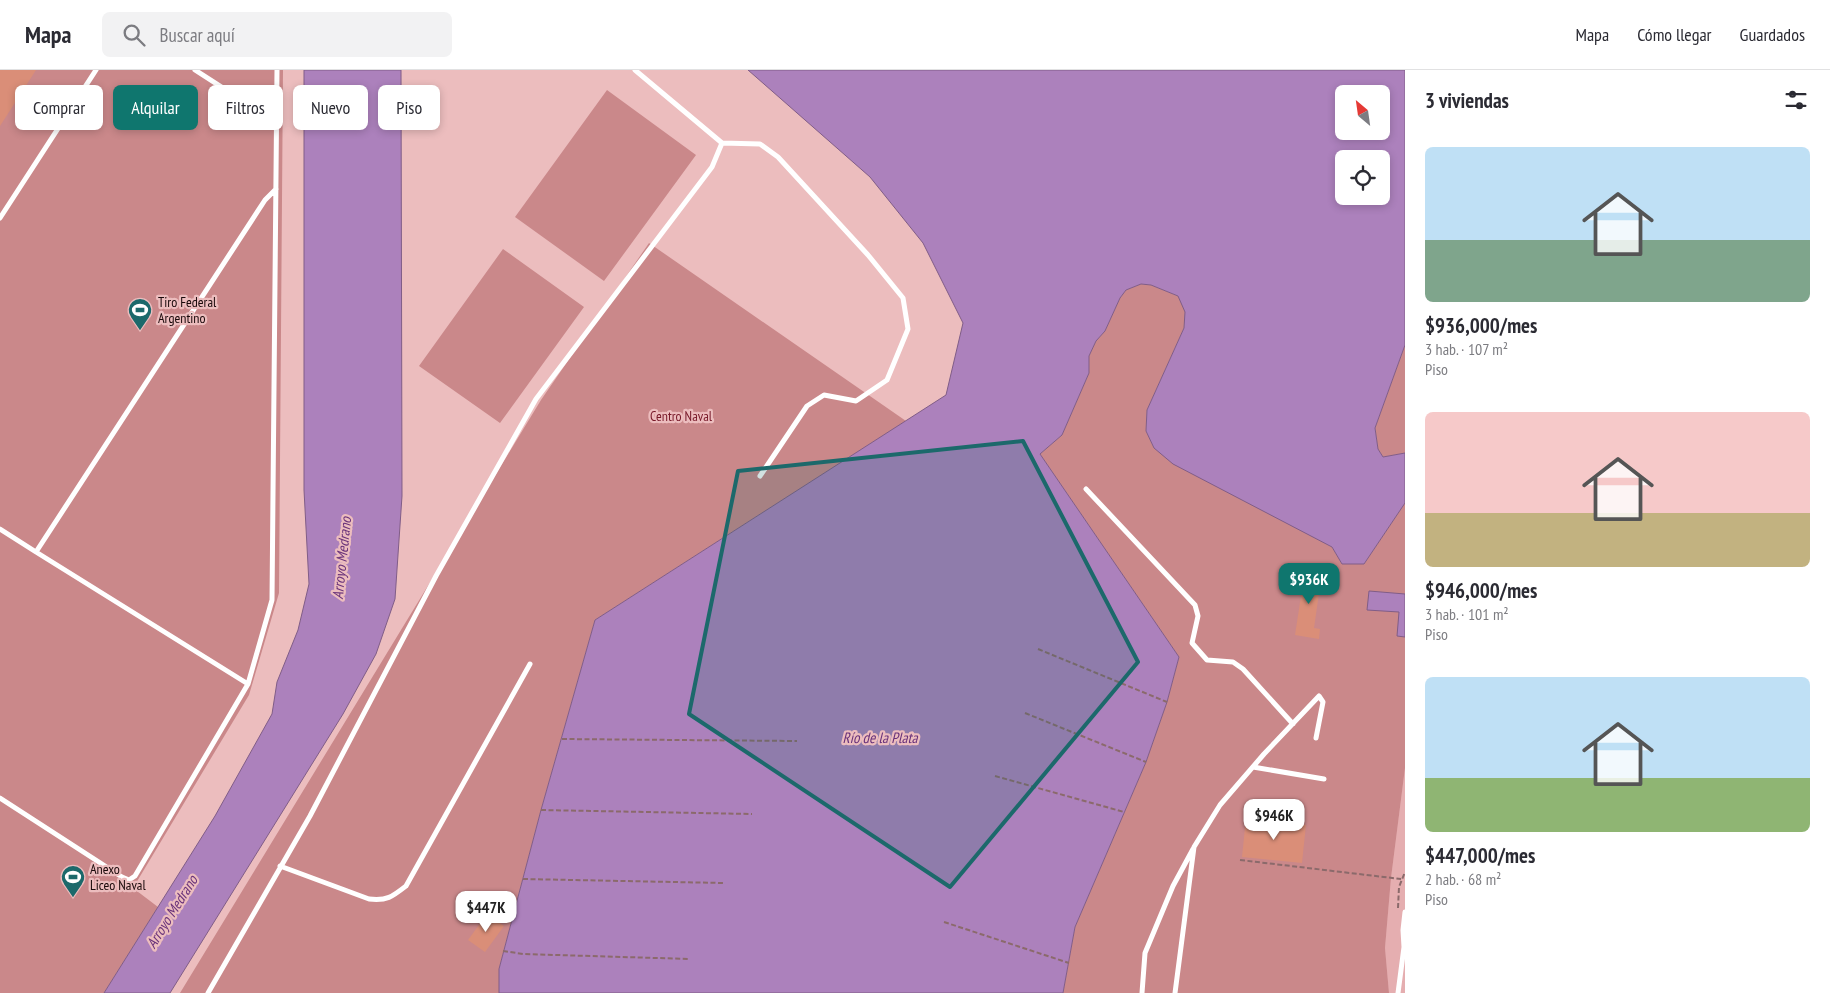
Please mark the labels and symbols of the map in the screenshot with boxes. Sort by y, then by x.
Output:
north arrow [1335,85,1390,140]
place label: Tiro Federal Argentino [158,293,217,327]
sports icon: Tiro Federal Argentino [127,297,153,331]
park label: Centro Naval [650,407,713,425]
water label: Arroyo Medrano [328,514,355,600]
pin: $936K [1274,562,1344,605]
water label: Río de la Plata [842,728,919,747]
pin: $946K [1239,798,1309,841]
place label: Anexo Liceo Naval [90,860,146,894]
sports icon: Anexo Liceo Naval [60,864,86,898]
water label: Arroyo Medrano [142,870,202,952]
pin: $447K [451,890,521,933]

